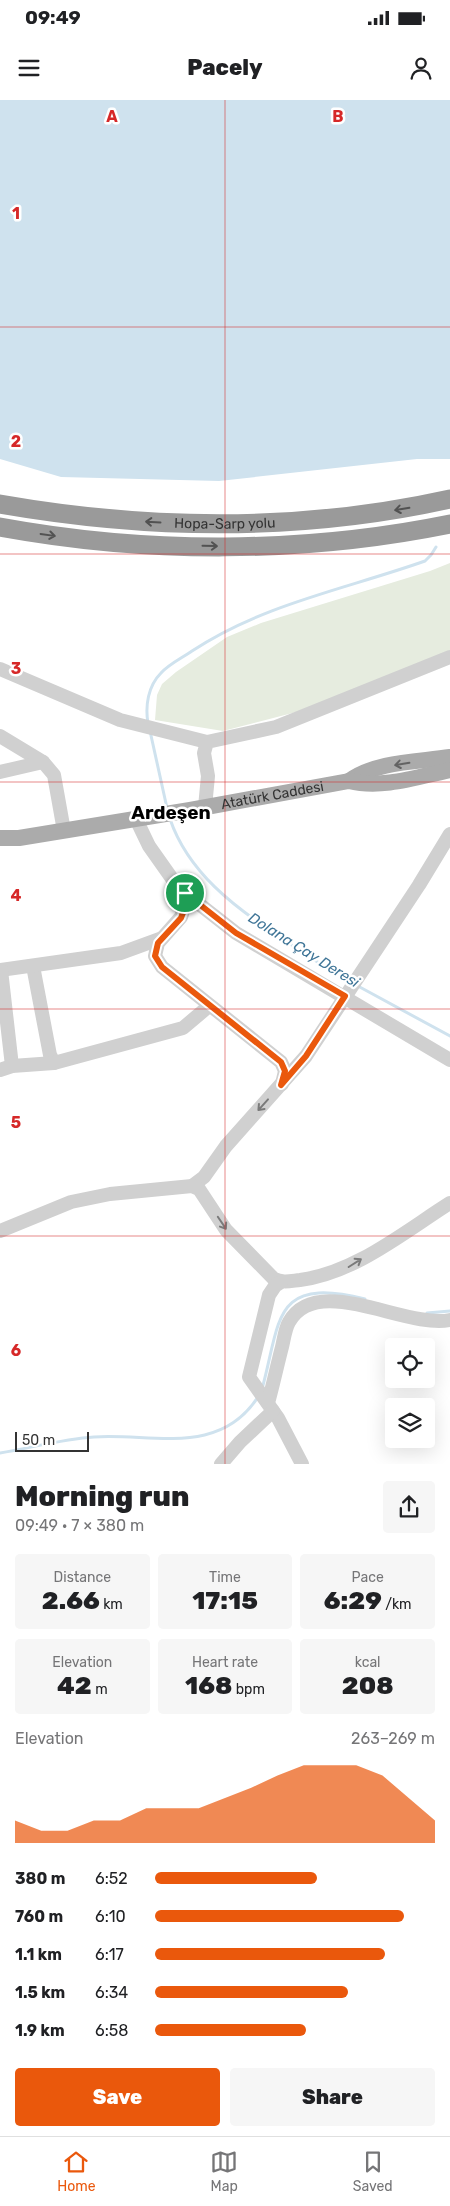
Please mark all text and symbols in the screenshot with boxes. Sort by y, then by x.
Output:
text: 09:49 [25,6,81,29]
icon: menu [15,54,43,82]
text: Pacely [187,54,263,81]
icon: person [407,54,435,82]
text: A [106,107,118,126]
text: B [332,107,344,126]
text: 1 [12,204,20,223]
text: 2 [11,432,21,451]
one-way arrow [395,504,411,514]
street label: Hopa-Sarp yolu [174,514,276,532]
one-way arrow [145,517,161,526]
one-way arrow [40,530,56,540]
one-way arrow [202,541,218,551]
text: 3 [11,659,21,678]
one-way arrow [394,759,410,769]
street label: Atatürk Caddesi [220,777,325,813]
district label: Ardeşen [131,801,211,824]
pin [164,872,206,914]
icon: arrive [171,879,199,907]
text: 4 [11,886,22,905]
water label: Dolana Çay Deresi [245,909,363,992]
one-way arrow [257,1099,269,1112]
text: 5 [11,1113,21,1132]
one-way arrow [217,1216,227,1230]
one-way arrow [348,1257,362,1267]
map controls [385,1338,435,1448]
button: locate [385,1338,435,1388]
text: 6 [11,1341,21,1360]
button: layers [385,1398,435,1448]
scale bar [15,1428,89,1452]
text: 50 m [22,1432,55,1449]
text: Morning run [15,1480,189,1513]
button: share [383,1481,435,1533]
text: 09:49 · 7 × 380 m [15,1516,144,1535]
text: Distance [54,1569,111,1586]
text: Time [209,1569,241,1586]
text: Pace [352,1569,384,1586]
text: 2.66 [42,1586,100,1615]
text: 17:15 [192,1586,258,1615]
text: 6:29 [324,1586,382,1615]
text: km [100,1596,123,1613]
text: /km [382,1596,412,1613]
text: Elevation [52,1654,112,1671]
text: Heart rate [192,1654,258,1671]
text: kcal [355,1654,381,1671]
text: 42 [57,1671,92,1700]
text: 168 [185,1671,232,1700]
text: 208 [342,1671,394,1700]
text: m [92,1681,108,1698]
text: bpm [232,1681,265,1698]
text: Elevation [15,1729,84,1748]
text: 263–269 m [351,1729,435,1748]
text: 380 m [15,1869,65,1888]
text: 6:52 [95,1869,128,1888]
text: 760 m [15,1907,63,1926]
text: 6:10 [95,1907,126,1926]
text: 1.1 km [15,1945,62,1964]
text: 6:17 [95,1945,124,1964]
text: 1.5 km [15,1983,65,2002]
text: 6:34 [95,1983,128,2002]
text: 1.9 km [15,2021,65,2040]
text: 6:58 [95,2021,128,2040]
button: Save [15,2068,220,2126]
button: Share [230,2068,435,2126]
tab: Home [57,2148,96,2195]
tab: Map [210,2148,238,2195]
tab: Saved [353,2148,393,2195]

